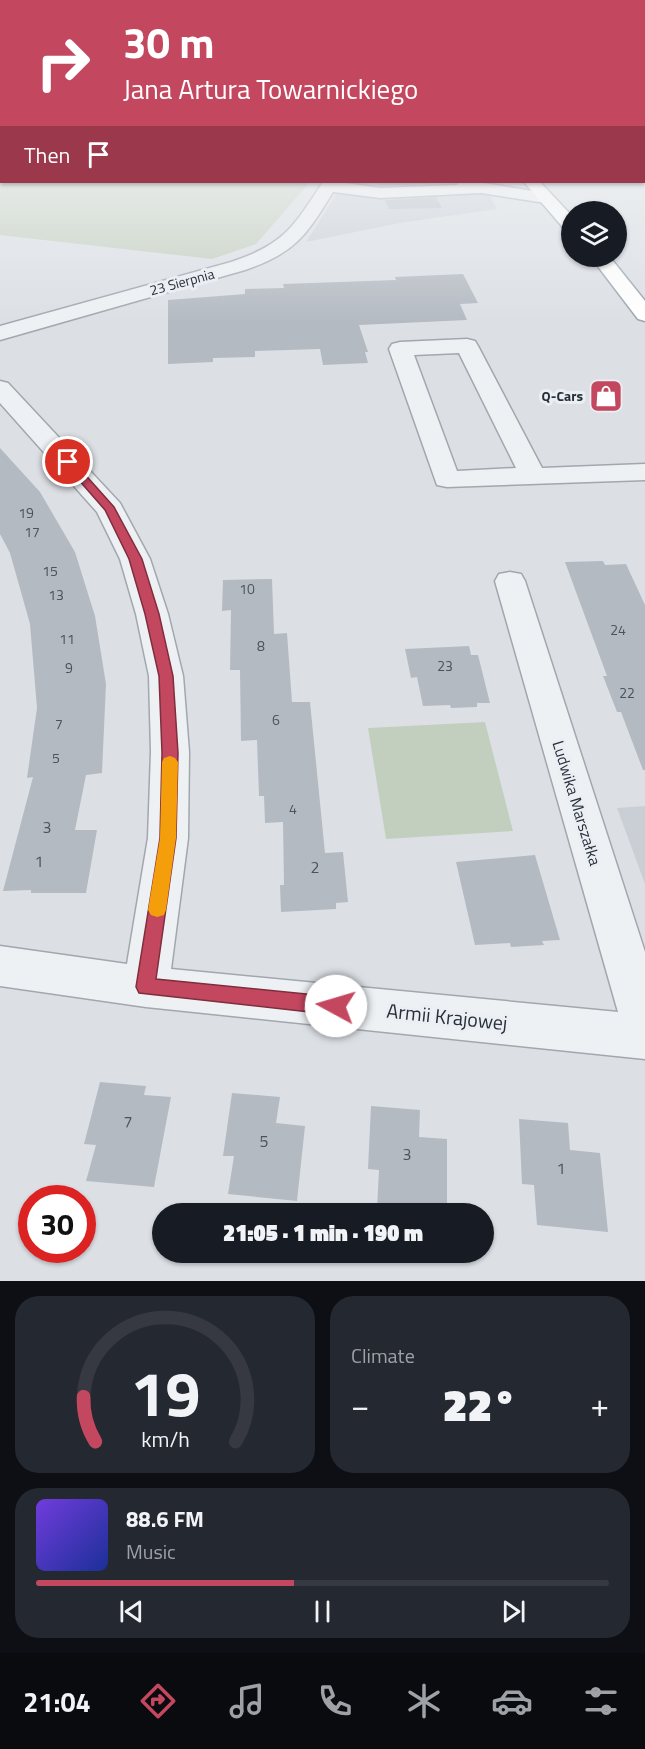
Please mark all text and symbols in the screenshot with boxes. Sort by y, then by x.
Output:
text: 30 m [123,10,215,74]
icon: right [24,24,102,102]
text: Jana Artura Towarnickiego [123,68,418,109]
text: Then [24,138,70,172]
icon: arrive [82,138,115,171]
map controls [561,201,627,267]
button: layers [561,201,627,267]
street label: 23 Sierpnia [147,263,217,300]
shop icon: Q-Cars [588,378,624,414]
place label: Q-Cars [542,385,583,406]
pin [42,436,93,487]
icon: arrive [51,445,84,478]
house number: 19 [18,502,34,523]
house number: 17 [24,521,40,542]
house number: 15 [42,560,58,581]
house number: 10 [239,578,255,599]
house number: 13 [48,584,64,605]
house number: 24 [610,619,626,640]
house number: 11 [59,628,75,649]
house number: 8 [257,635,265,656]
house number: 23 [437,655,453,676]
house number: 9 [65,657,73,678]
house number: 22 [619,682,635,703]
house number: 6 [272,709,280,730]
house number: 7 [55,713,63,734]
street label: Ludwika Marszałka [547,737,607,869]
house number: 5 [52,747,60,768]
house number: 4 [289,798,297,819]
house number: 3 [43,815,51,839]
house number: 1 [35,849,43,873]
house number: 2 [311,855,319,879]
position arrow [304,974,368,1038]
street label: Armii Krajowej [385,995,509,1038]
house number: 7 [124,1109,132,1133]
house number: 5 [260,1129,269,1153]
house number: 3 [403,1142,411,1166]
house number: 1 [557,1156,565,1180]
speed limit sign: 30 [18,1185,96,1263]
text: 21:05 · 1 min · 190 m [223,1216,423,1250]
text: Climate [351,1340,415,1371]
text: 19 [130,1345,200,1440]
text: 22° [443,1370,517,1438]
text: − [351,1380,369,1430]
text: + [591,1380,609,1430]
text: km/h [141,1423,189,1455]
text: 88.6 FM [126,1502,204,1536]
text: Music [126,1536,176,1567]
icon: previous [115,1595,148,1628]
icon: pause [306,1595,339,1628]
icon: next [497,1595,530,1628]
icon: directions [137,1680,179,1722]
icon: music [226,1680,268,1722]
icon: phone [314,1680,356,1722]
icon: climate [403,1680,445,1722]
icon: car [491,1680,533,1722]
icon: filters [580,1680,622,1722]
text: 21:04 [23,1681,91,1722]

